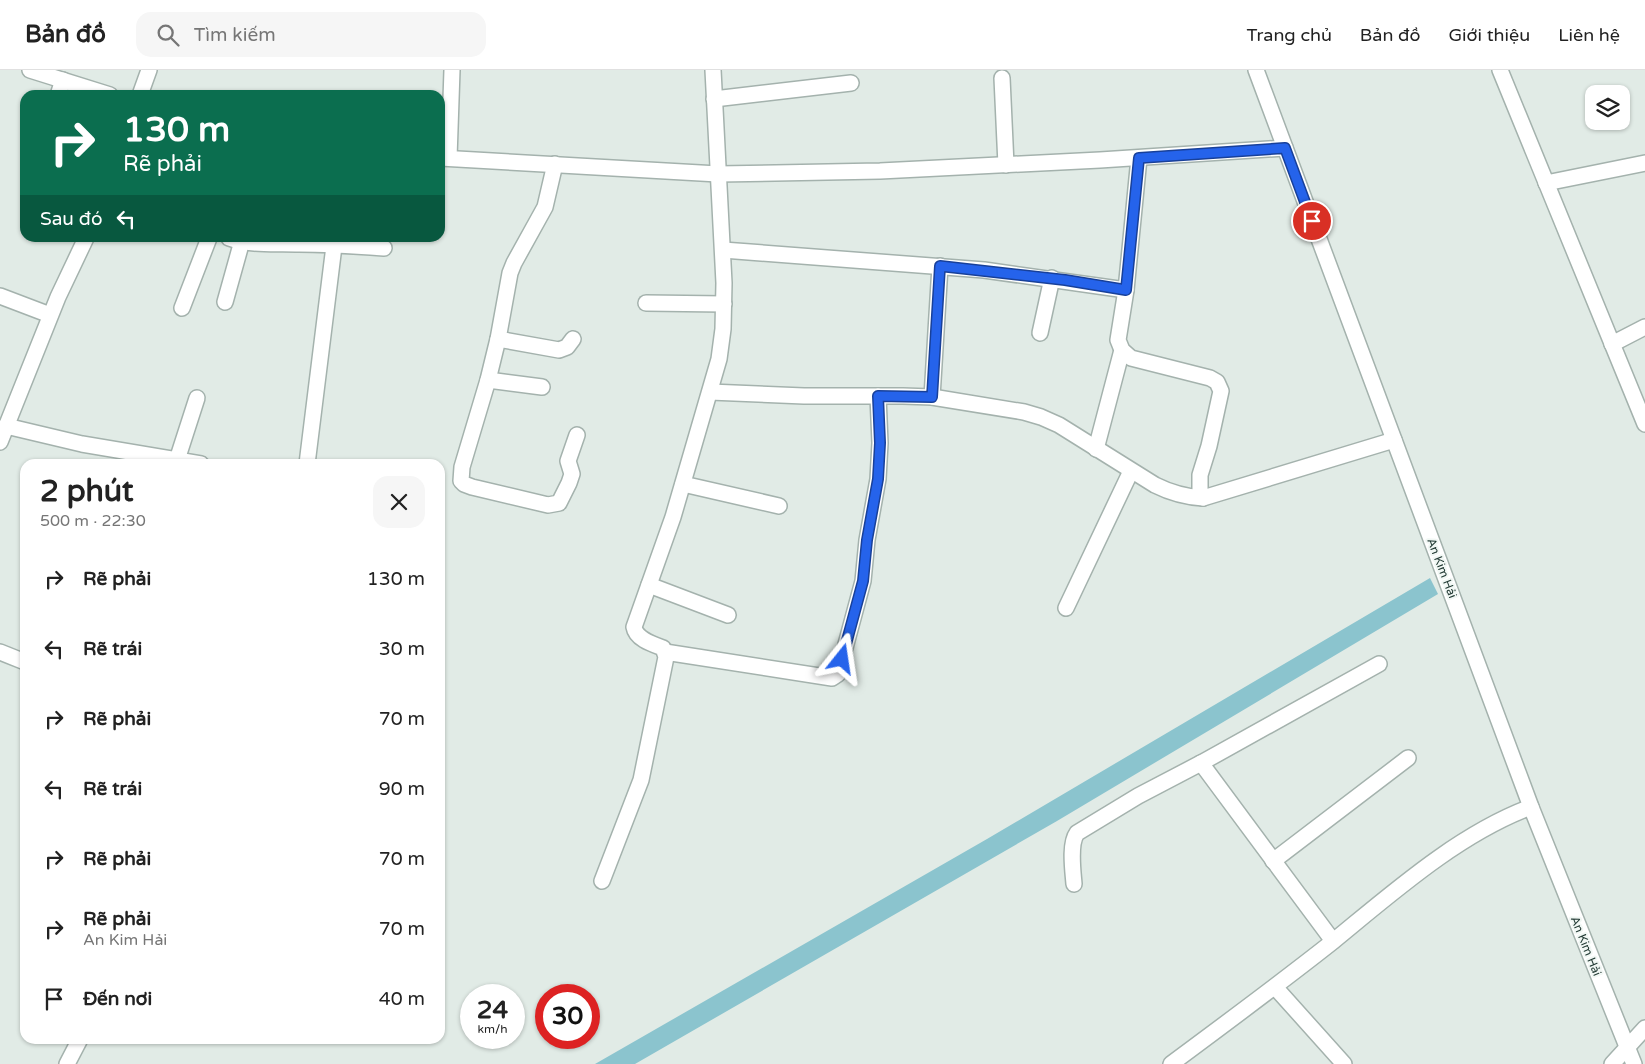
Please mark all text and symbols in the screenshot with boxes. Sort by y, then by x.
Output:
search box [136,12,486,57]
text: Bản đồ [25,20,106,49]
icon: search [154,21,182,49]
text: Tìm kiếm [194,24,276,46]
text: Trang chủ [1247,24,1332,46]
text: Bản đồ [1360,24,1420,46]
text: Giới thiệu [1448,24,1530,46]
text: Liên hệ [1558,24,1620,46]
map controls [1585,85,1630,130]
button: layers [1585,85,1630,130]
text: 130 m [123,109,230,151]
icon: right [40,110,105,175]
text: Rẽ phải [123,151,202,177]
pin [1291,200,1333,242]
icon: left [112,205,140,233]
icon: arrive [1298,207,1326,235]
text: Sau đó [40,208,102,230]
text: 2 phút [40,473,133,510]
button: close [373,476,425,528]
text: 500 m · 22:30 [40,511,146,531]
street label: An Kim Hải [1424,536,1460,600]
icon: right [40,565,68,593]
text: Rẽ phải [83,568,151,590]
text: 130 m [367,568,425,590]
position arrow [815,632,867,684]
icon: left [40,635,68,663]
text: Rẽ trái [83,638,142,660]
text: 30 m [379,638,425,660]
icon: right [40,705,68,733]
text: Rẽ phải [83,708,151,730]
text: 70 m [379,708,425,730]
icon: left [40,775,68,803]
text: Rẽ trái [83,778,142,800]
text: 90 m [379,778,425,800]
icon: right [40,845,68,873]
text: Rẽ phải [83,848,151,870]
text: 70 m [379,848,425,870]
text: Rẽ phải [83,908,151,930]
street label: An Kim Hải [1568,914,1604,978]
icon: right [40,915,68,943]
text: 70 m [379,918,425,940]
text: An Kim Hải [83,930,167,950]
speed limit sign: 30 [535,984,600,1049]
icon: arrive [40,985,68,1013]
text: Đến nơi [83,988,152,1010]
text: 40 m [379,988,425,1010]
text: 24 [477,995,508,1025]
text: km/h [477,1022,508,1036]

